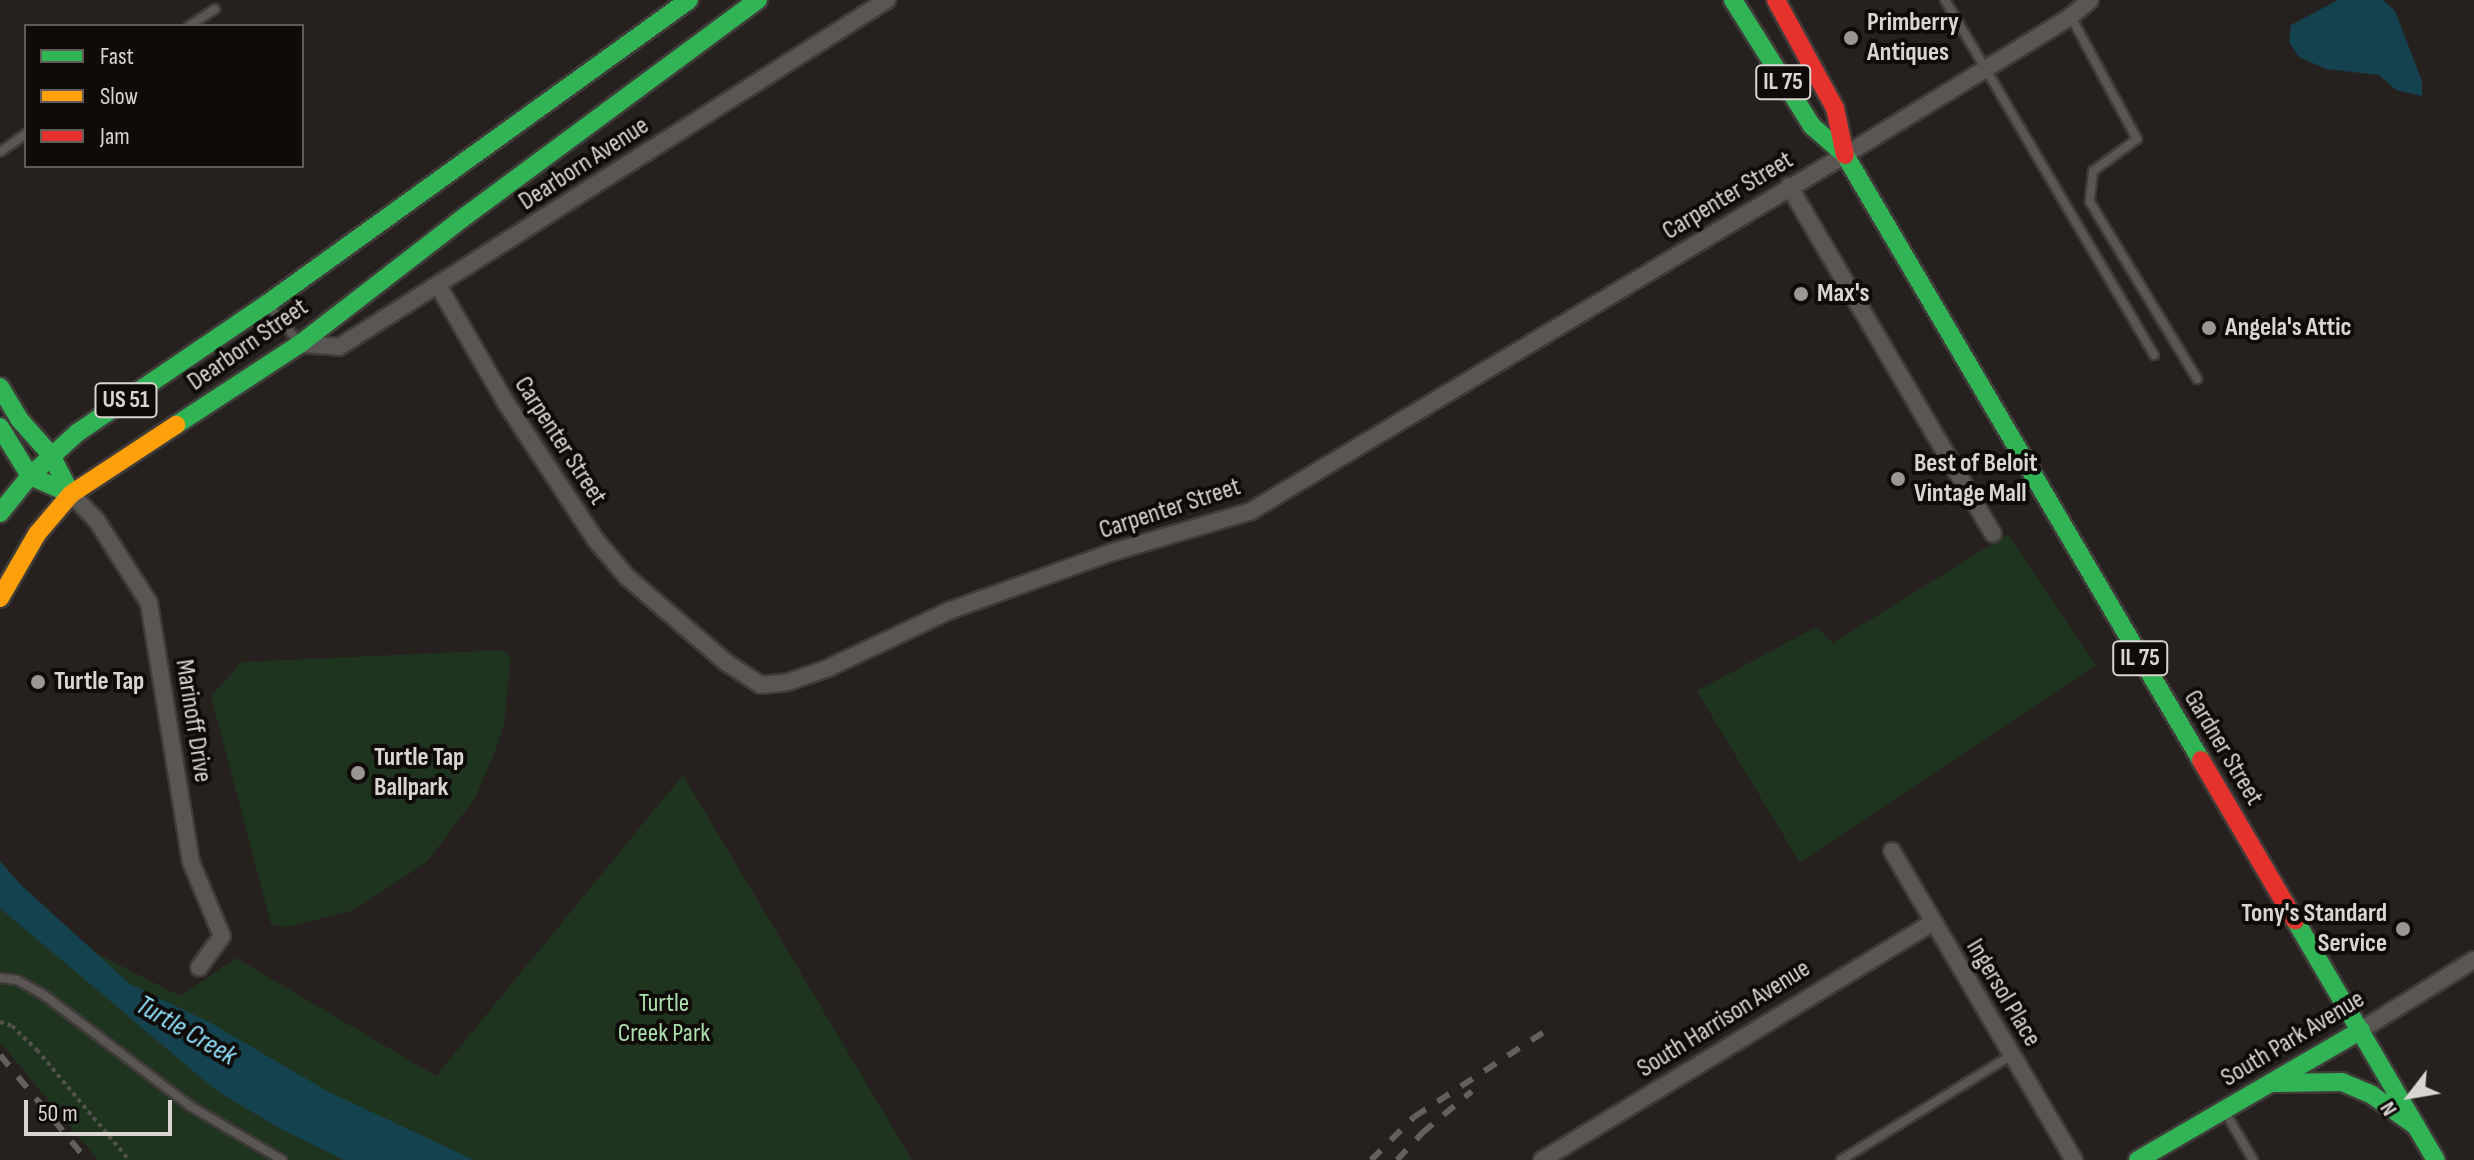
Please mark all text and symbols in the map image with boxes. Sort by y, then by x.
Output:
place label: Primberry Antiques [1867,7,1959,68]
legend [24,24,304,168]
marker: Primberry Antiques [1842,29,1860,47]
text: Fast [100,42,134,71]
road number: IL 75 [1755,62,1811,102]
text: Slow [100,82,138,111]
street label: Dearborn Avenue [513,110,655,218]
text: Jam [100,122,130,151]
street label: Carpenter Street [1657,145,1799,247]
place label: Max's [1817,278,1870,310]
marker: Max's [1792,285,1810,303]
street label: Dearborn Street [182,292,314,398]
place label: Angela's Attic [2225,312,2351,344]
marker: Angela's Attic [2200,319,2218,337]
street label: Carpenter Street [507,371,613,511]
road number: US 51 [94,380,158,420]
place label: Best of Beloit Vintage Mall [1914,448,2037,510]
marker: Best of Beloit Vintage Mall [1889,470,1907,488]
street label: Carpenter Street [1095,471,1245,547]
road number: IL 75 [2112,638,2168,678]
street label: Marinoff Drive [168,657,218,785]
place label: Turtle Tap [54,666,144,698]
marker: Turtle Tap [29,673,47,691]
street label: Gardner Street [2176,685,2270,811]
place label: Turtle Tap Ballpark [374,742,464,804]
marker: Turtle Tap Ballpark [349,764,367,782]
place label: Tony's Standard Service [2241,898,2387,960]
marker: Tony's Standard Service [2394,920,2412,938]
street label: Ingersol Place [1959,934,2047,1052]
street label: South Harrison Avenue [1632,953,1816,1085]
street label: South Park Avenue [2216,984,2370,1094]
park label: Turtle Creek Park [618,988,710,1050]
water label: Turtle Creek [130,989,242,1073]
north arrow [2370,1056,2450,1136]
scale bar [28,1084,176,1134]
text: N [2374,1097,2404,1121]
text: 50 m [38,1099,78,1128]

